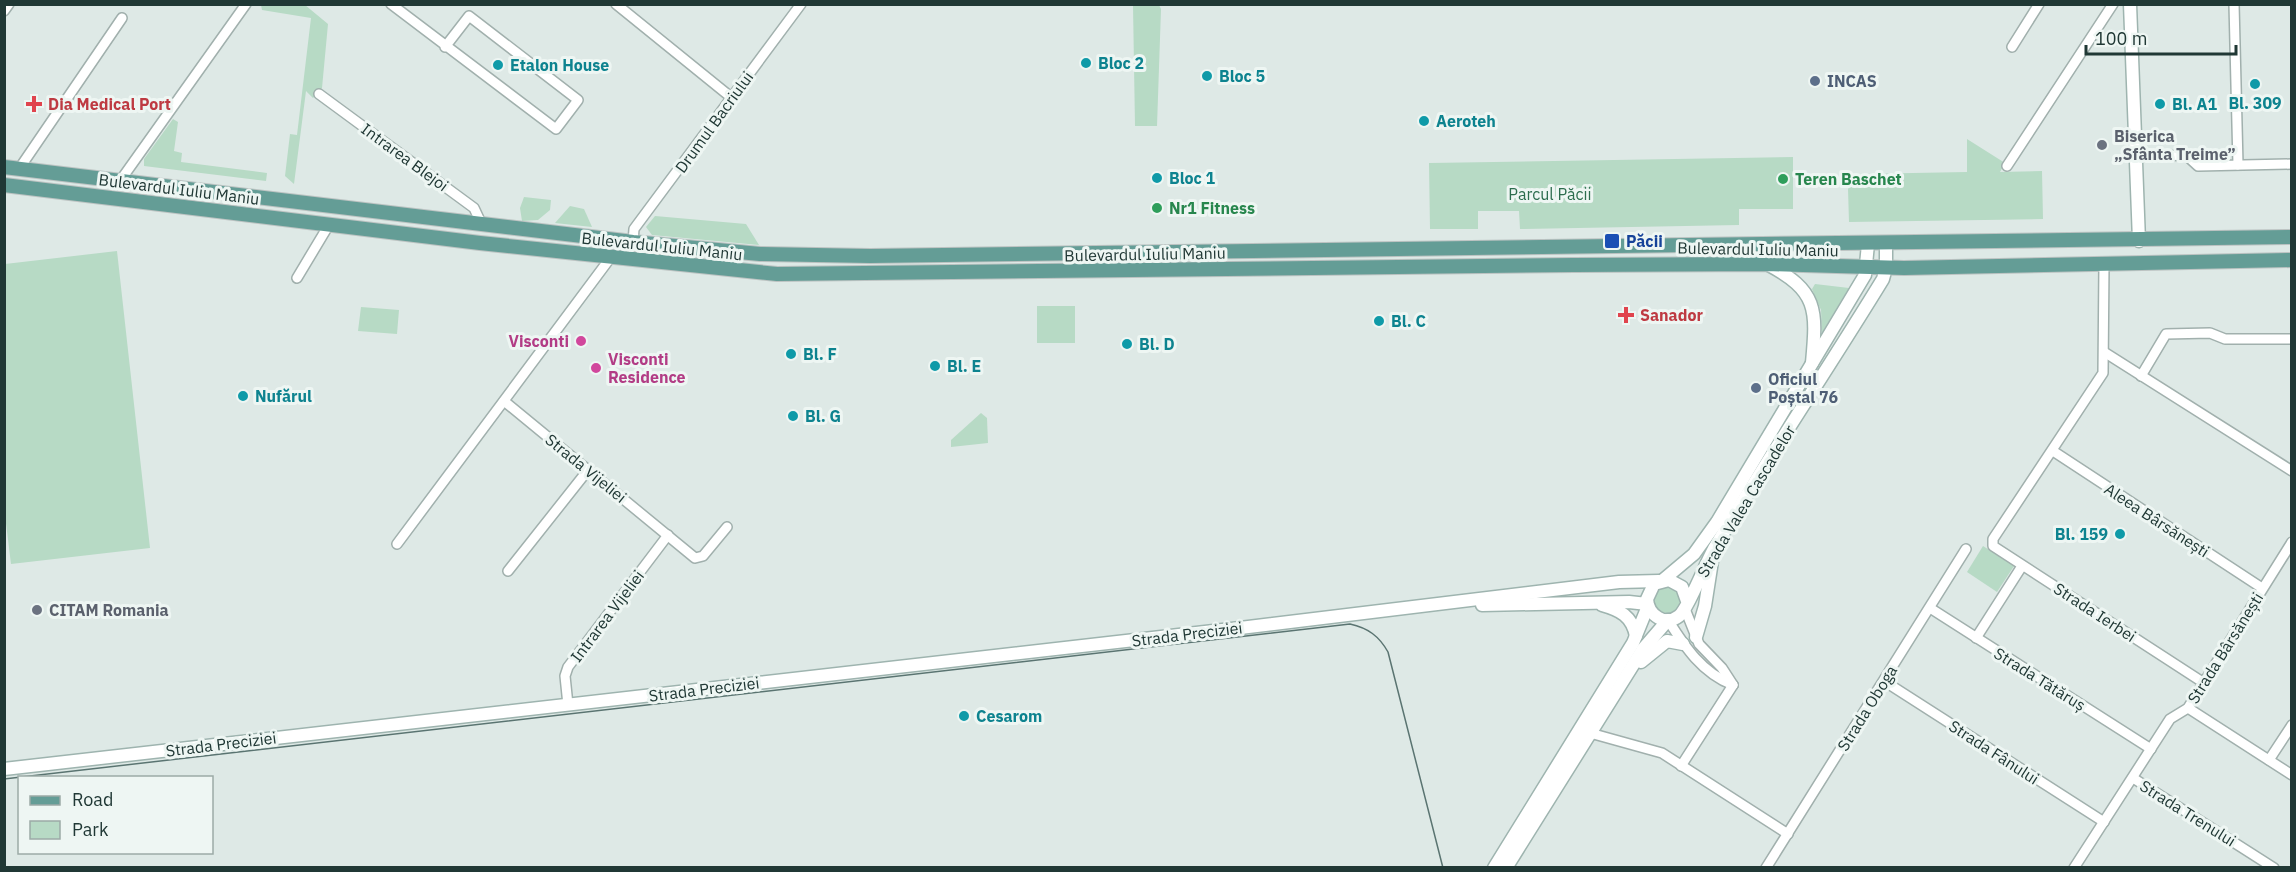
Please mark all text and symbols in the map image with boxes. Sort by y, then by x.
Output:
scale bar [2086,18,2236,56]
text: 100 m [2095,27,2147,50]
place label: Bloc 2 [1098,53,1144,73]
place label: Etalon House [510,55,609,75]
marker: Bloc 2 [1079,56,1093,70]
marker: Etalon House [491,58,505,72]
place label: Bloc 5 [1219,66,1266,86]
street label: Drumul Bacriului [671,67,757,177]
marker: Bloc 5 [1200,69,1214,83]
place label: INCAS [1827,71,1877,91]
marker: INCAS [1808,74,1822,88]
marker: Bl. 309 [2248,77,2262,91]
place label: Bl. 309 [2228,93,2282,113]
place label: Dia Medical Port [48,94,171,114]
place label: Bl. A1 [2172,94,2217,114]
marker: Dia Medical Port [25,95,43,113]
marker: Bl. A1 [2153,97,2167,111]
place label: Aeroteh [1436,111,1496,131]
marker: Aeroteh [1417,114,1431,128]
street label: Intrarea Blejoi [357,119,453,195]
place label: Biserica „Sfânta Treime” [2114,126,2236,164]
marker: Biserica „Sfânta Treime” [2095,138,2109,152]
place label: Bloc 1 [1169,168,1216,188]
street label: Bulevardul Iuliu Maniu [98,169,260,209]
place label: Teren Baschet [1795,169,1902,189]
marker: Bloc 1 [1150,171,1164,185]
marker: Teren Baschet [1776,172,1790,186]
park label: Parcul Păcii [1508,184,1592,204]
place label: Nr1 Fitness [1169,198,1255,218]
marker: Nr1 Fitness [1150,201,1164,215]
street label: Bulevardul Iuliu Maniu [581,228,743,264]
place label: Păcii [1626,231,1663,251]
marker: Păcii [1603,232,1621,250]
street label: Bulevardul Iuliu Maniu [1677,238,1839,260]
street label: Bulevardul Iuliu Maniu [1064,243,1226,265]
place label: Sanador [1640,305,1703,325]
marker: Sanador [1617,306,1635,324]
place label: Bl. C [1391,311,1426,331]
marker: Bl. C [1372,314,1386,328]
place label: Visconti [509,331,569,351]
marker: Visconti [574,334,588,348]
place label: Bl. D [1139,334,1175,354]
marker: Bl. D [1120,337,1134,351]
place label: Bl. F [803,344,837,364]
marker: Bl. F [784,347,798,361]
place label: Visconti Residence [608,349,686,387]
place label: Bl. E [947,356,981,376]
marker: Bl. E [928,359,942,373]
marker: Visconti Residence [589,361,603,375]
place label: Oficiul Poștal 76 [1768,369,1839,407]
marker: Oficiul Poștal 76 [1749,381,1763,395]
place label: Nufărul [255,386,312,406]
marker: Nufărul [236,389,250,403]
place label: Bl. G [805,406,841,426]
marker: Bl. G [786,409,800,423]
street label: Strada Valea Cascadelor [1693,421,1800,581]
street label: Strada Vijeliei [541,429,631,507]
street label: Aleea Bârsănești [2101,479,2213,561]
place label: Bl. 159 [2055,524,2108,544]
marker: Bl. 159 [2113,527,2127,541]
street label: Intrarea Vijeliei [566,566,648,666]
street label: Strada Ierbei [2050,578,2140,646]
street label: Strada Bârsănești [2183,589,2267,707]
place label: CITAM Romania [49,600,169,620]
marker: CITAM Romania [30,603,44,617]
street label: Strada Preciziei [1131,617,1243,651]
street label: Strada Tătăruș [1990,643,2090,715]
street label: Strada Oboga [1833,661,1902,755]
street label: Strada Preciziei [648,672,760,706]
place label: Cesarom [976,706,1042,726]
marker: Cesarom [957,709,971,723]
street label: Strada Fânului [1945,715,2043,789]
street label: Strada Preciziei [165,727,277,761]
legend [18,776,213,854]
street label: Strada Trenului [2136,776,2240,850]
text: Road [72,788,113,811]
text: Park [72,818,109,841]

